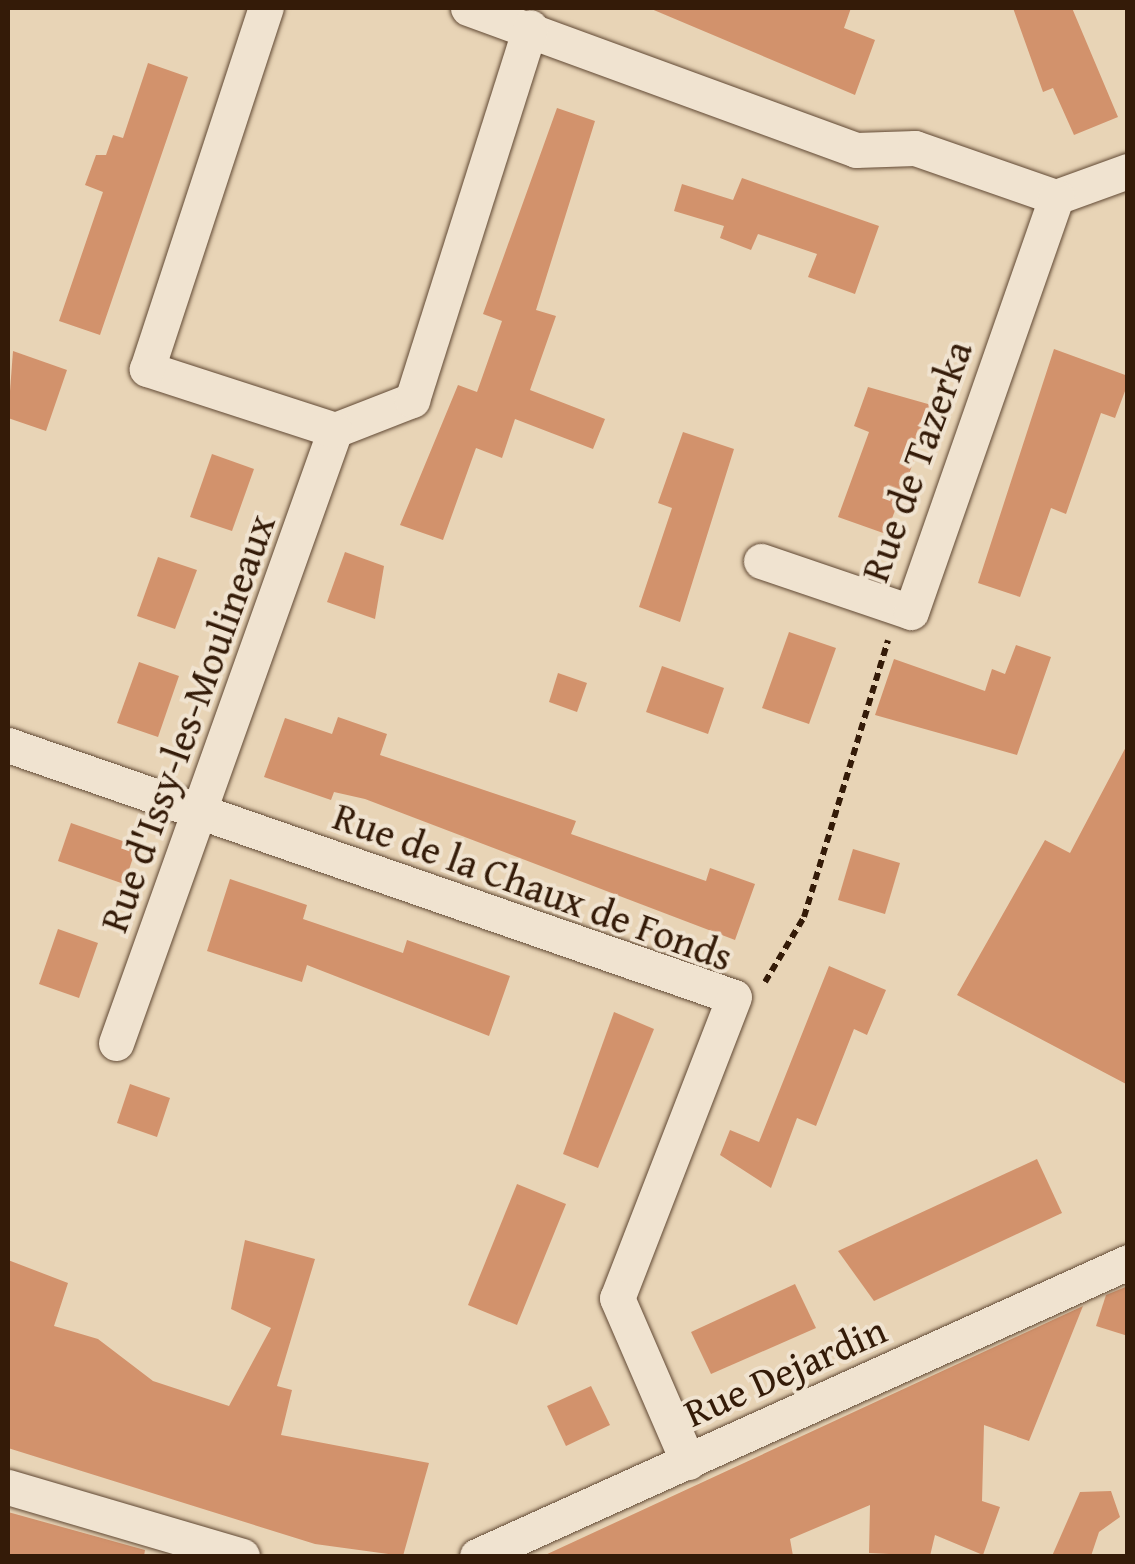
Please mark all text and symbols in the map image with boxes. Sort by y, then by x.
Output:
street label: Rue de Tazerka [850,334,982,588]
street label: Rue d'Issy-les-Moulineaux [89,508,285,938]
street label: Rue de la Chaux de Fonds [327,791,739,981]
street label: Rue Dejardin [677,1305,893,1437]

